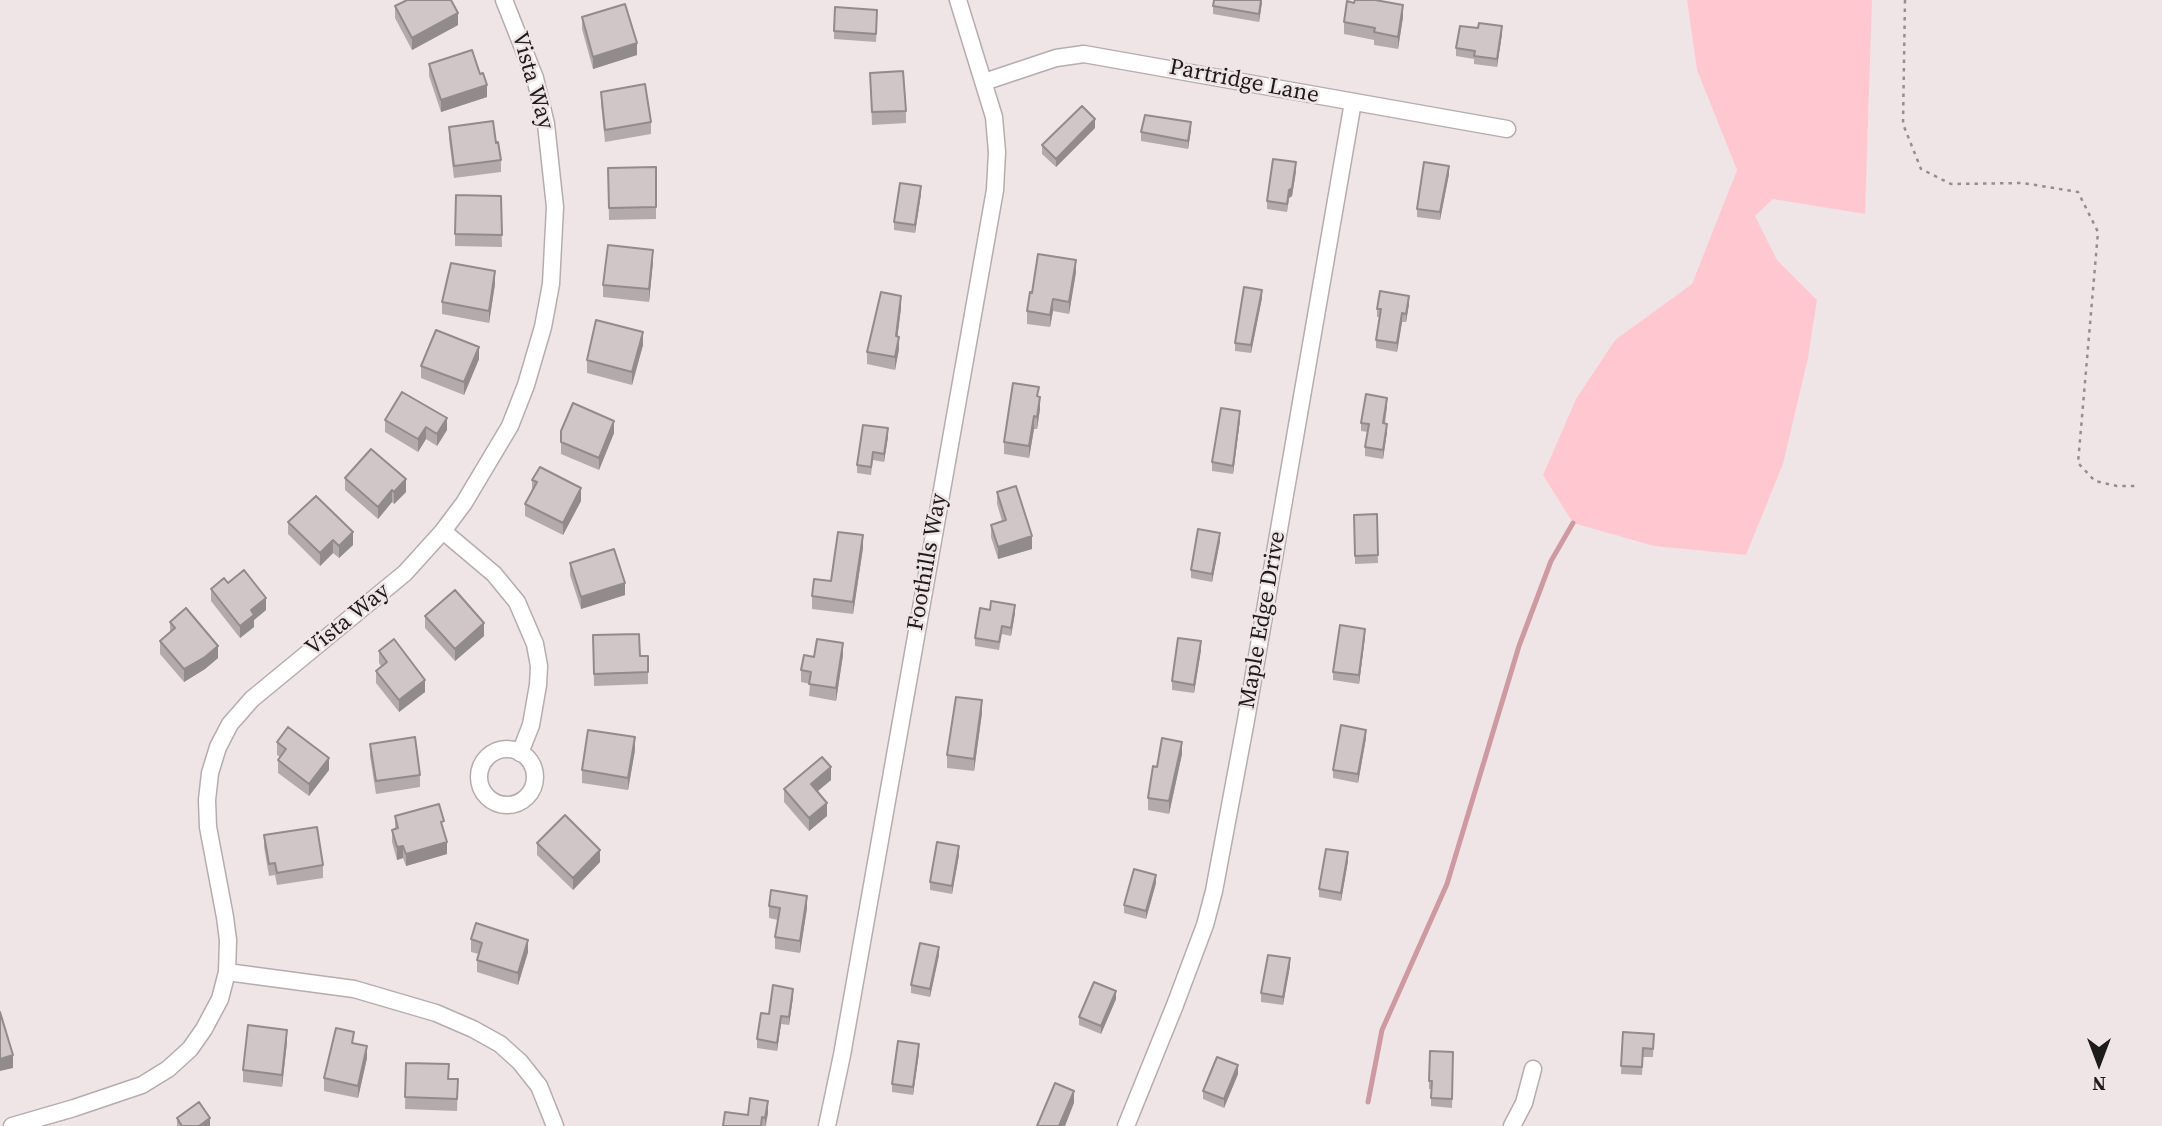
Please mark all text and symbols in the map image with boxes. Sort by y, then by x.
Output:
street label: Vista Way [505,29,559,133]
street label: Partridge Lane [1167,54,1321,110]
street label: Foothills Way [902,491,954,633]
street label: Maple Edge Drive [1234,529,1292,711]
street label: Vista Way [300,578,396,662]
north arrow [2064,1028,2134,1098]
text: N [2092,1071,2106,1097]

